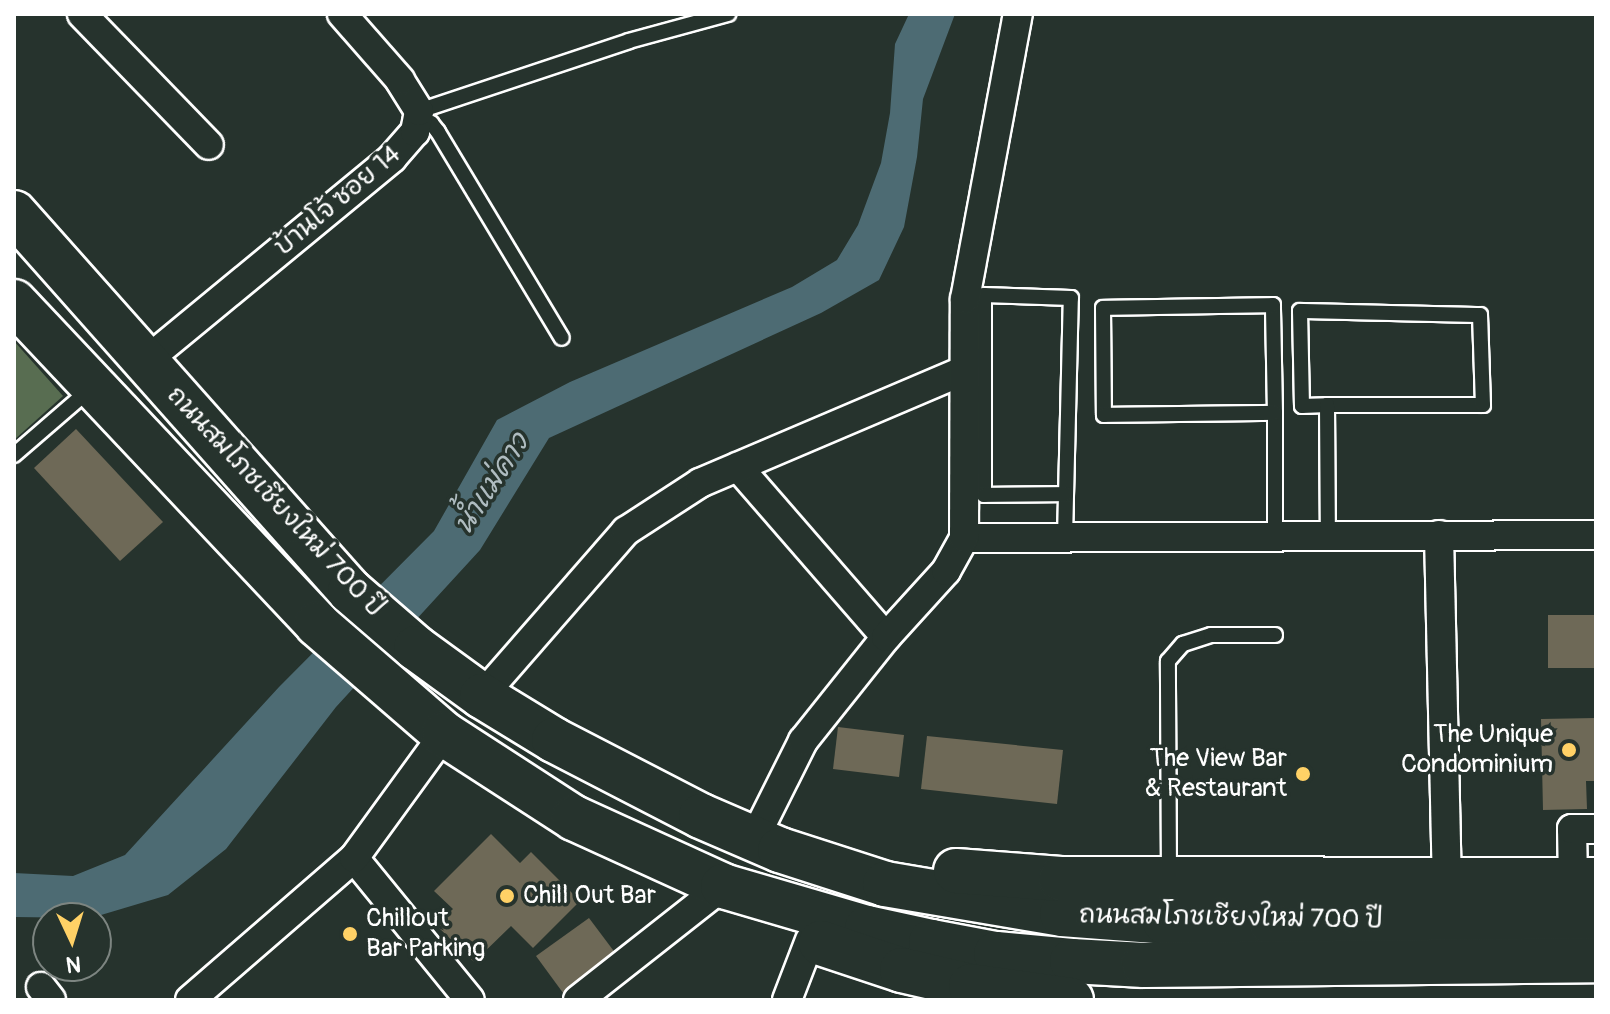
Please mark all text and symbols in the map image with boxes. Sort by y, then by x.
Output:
street label: บ้านโจ้ ซอย 14 [269,139,407,263]
street label: ถนนสมโภชเชียงใหม่ 700 ปี [160,380,390,624]
water label: น้ำแม่คาว [447,428,537,540]
place label: The Unique Condominium [1401,719,1553,780]
marker: The Unique Condominium [1560,741,1578,759]
place label: The View Bar & Restaurant [1145,743,1287,804]
marker: The View Bar & Restaurant [1294,765,1312,783]
place label: Chill Out Bar [523,880,656,912]
marker: Chill Out Bar [498,887,516,905]
street label: ถนนสมโภชเชียงใหม่ 700 ปี [1079,900,1383,936]
north arrow [32,902,112,982]
place label: Chillout Bar Parking [366,903,485,964]
marker: Chillout Bar Parking [341,925,359,943]
text: N [65,949,82,978]

